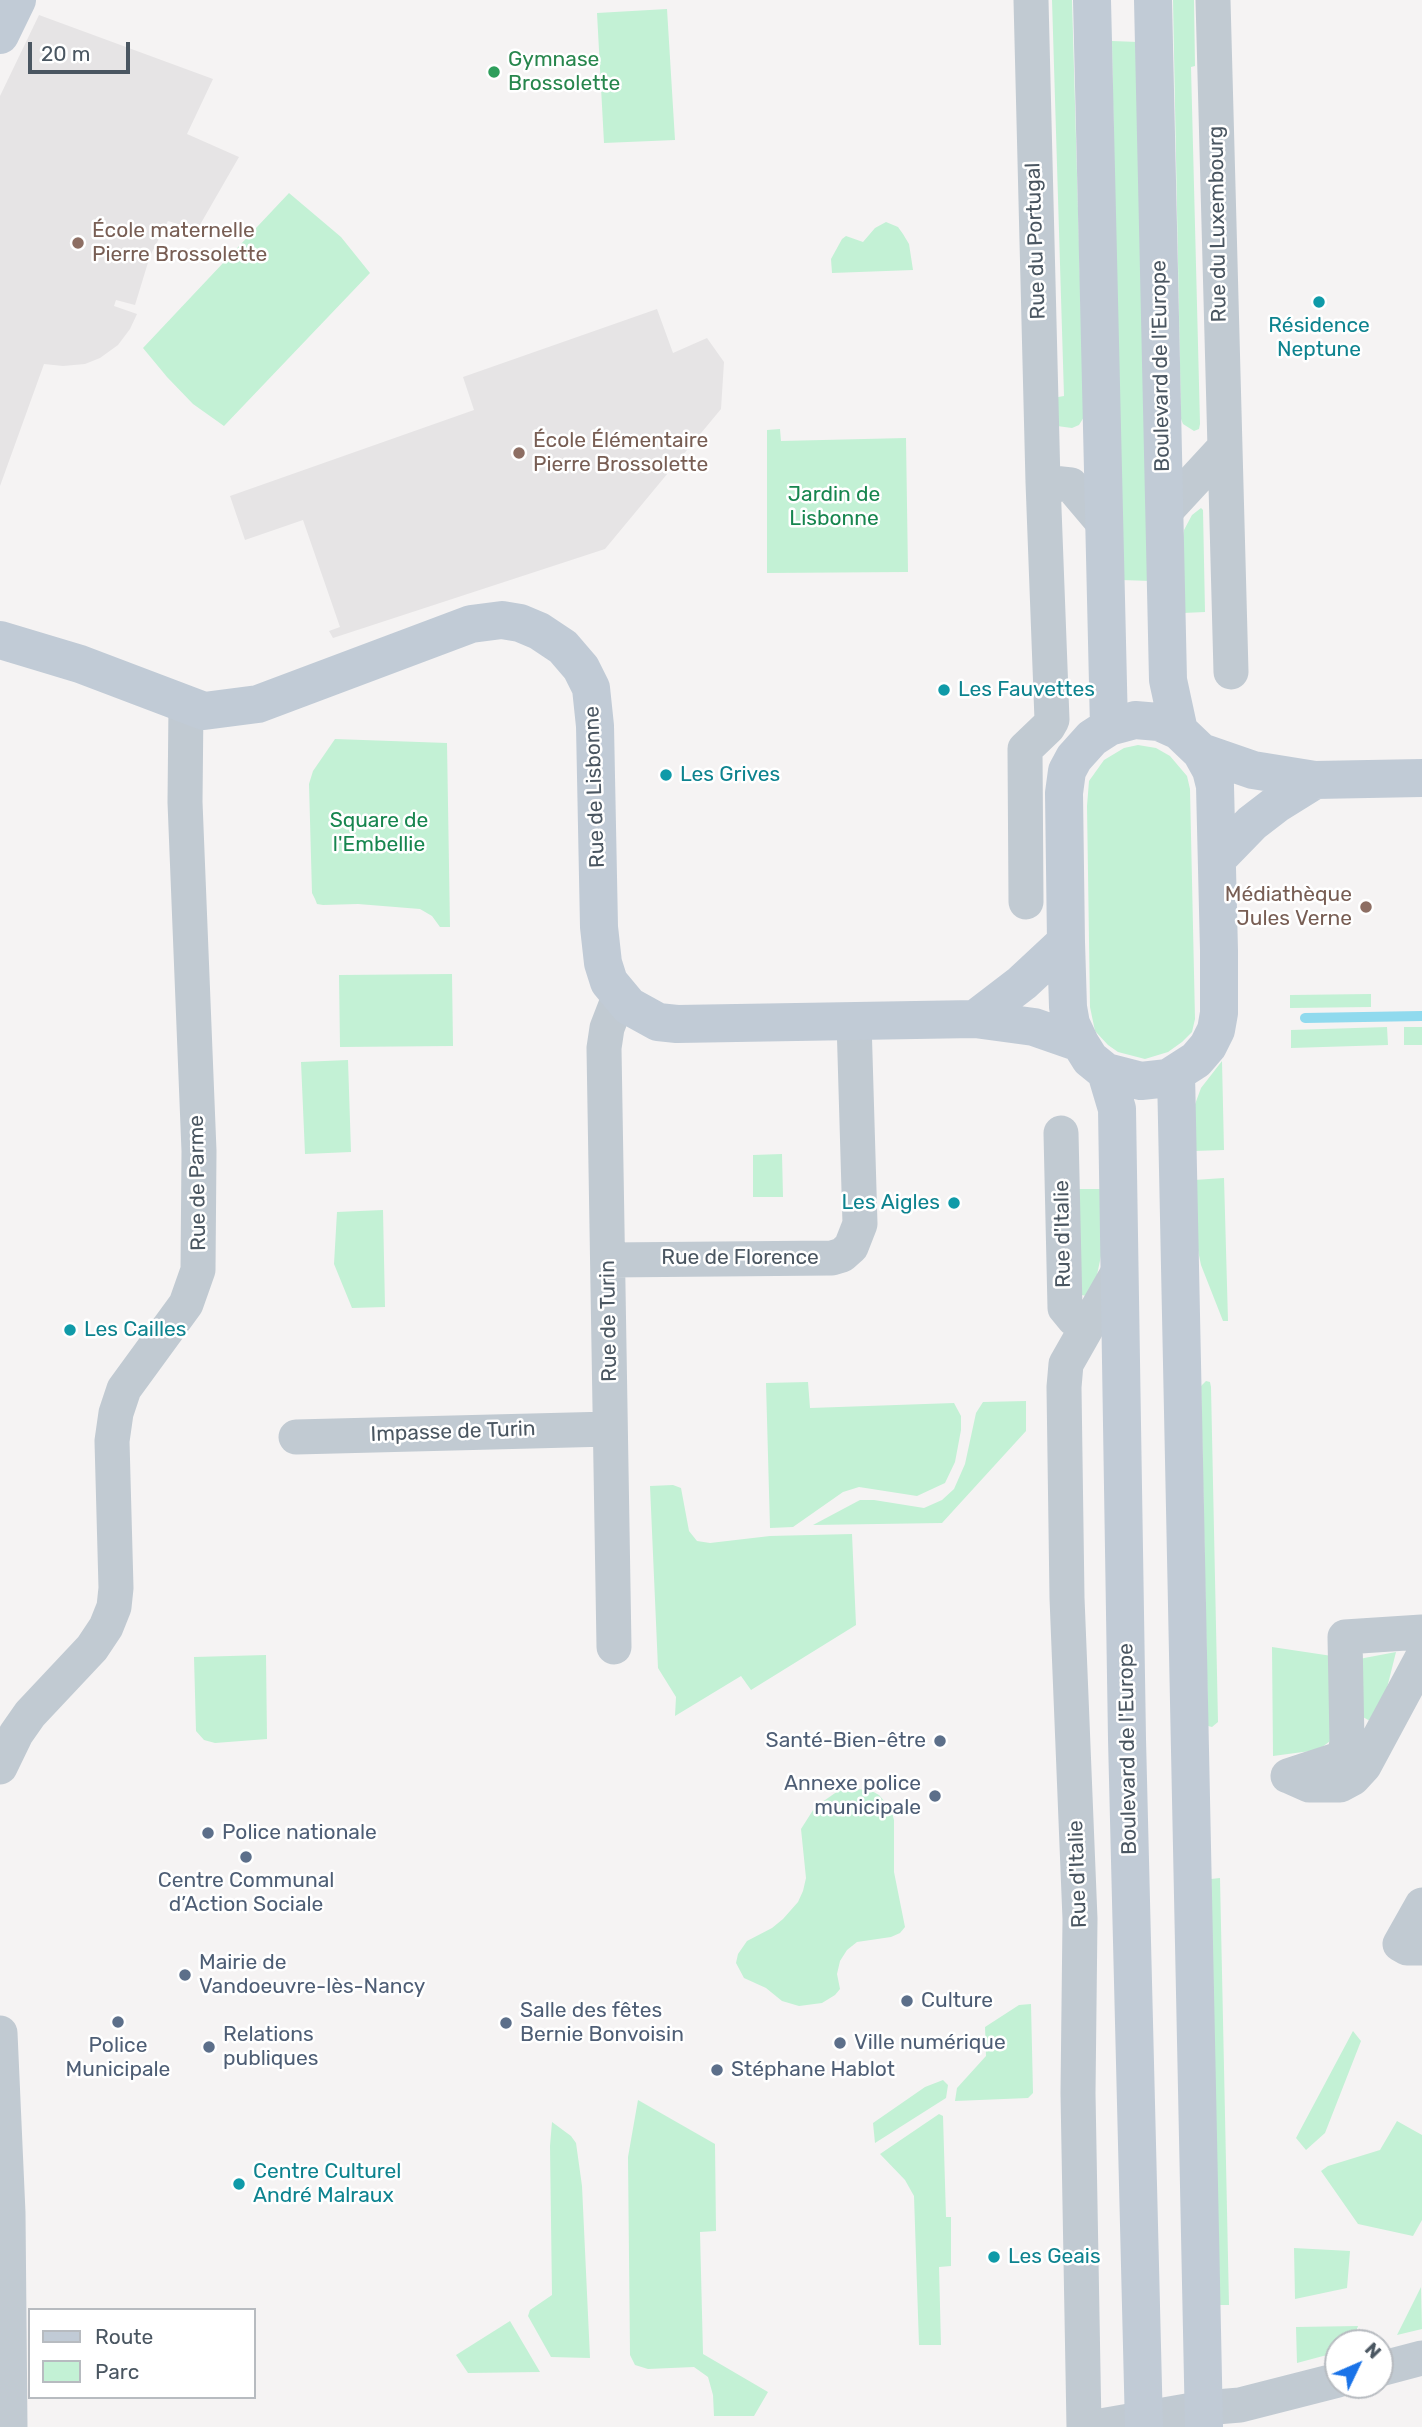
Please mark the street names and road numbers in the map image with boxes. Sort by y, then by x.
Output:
street label: Rue du Luxembourg [1204,125,1232,323]
street label: Rue du Portugal [1021,162,1051,320]
street label: Boulevard de l'Europe [1147,260,1175,472]
street label: Rue de Lisbonne [580,706,610,868]
street label: Rue de Parme [184,1115,212,1251]
street label: Rue d'Italie [1049,1180,1077,1288]
street label: Rue de Florence [661,1245,819,1271]
street label: Rue de Turin [595,1260,623,1382]
street label: Impasse de Turin [370,1417,536,1447]
street label: Boulevard de l'Europe [1114,1643,1142,1855]
street label: Rue d'Italie [1064,1820,1092,1928]

